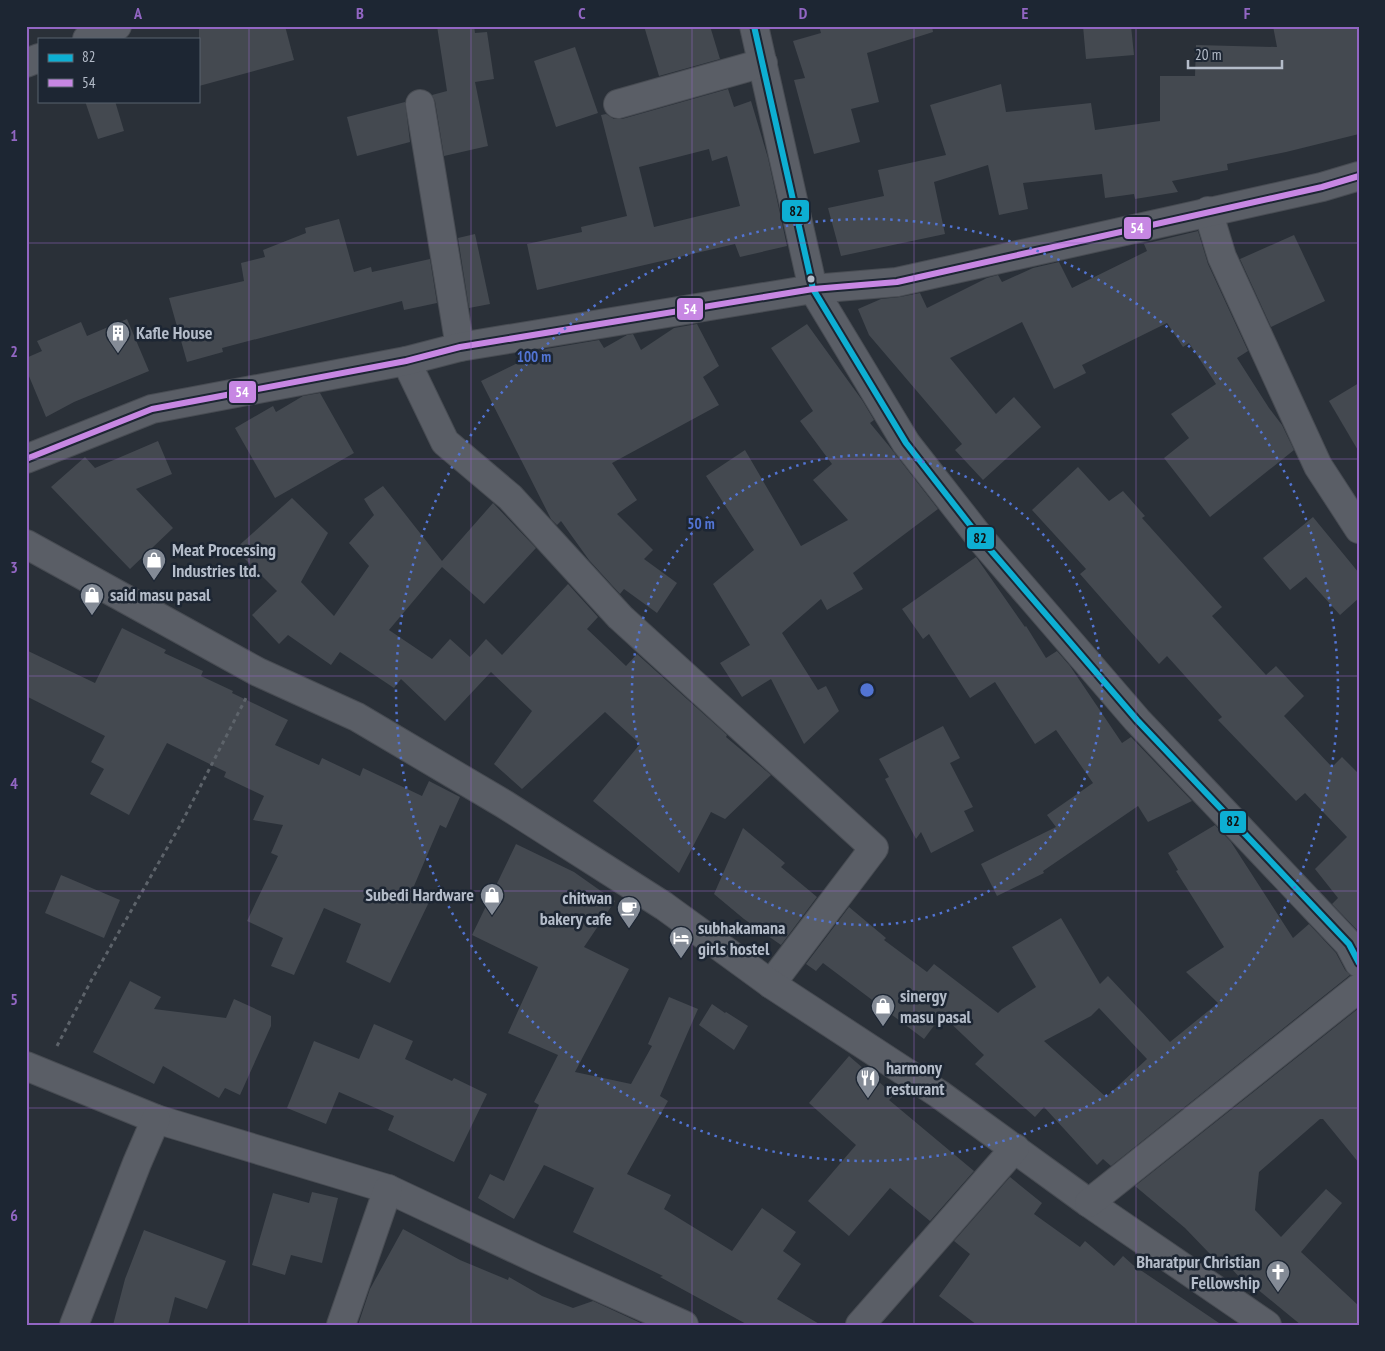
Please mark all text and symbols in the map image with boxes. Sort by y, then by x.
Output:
text: A [133,3,143,23]
text: B [356,3,364,23]
text: C [578,3,586,23]
text: D [799,3,808,23]
text: E [1022,3,1029,23]
text: F [1244,3,1251,23]
legend [38,38,200,102]
scale bar [1188,38,1281,70]
text: 20 m [1195,45,1221,64]
text: 82 [82,47,96,66]
text: 54 [82,73,96,92]
text: 1 [10,125,18,145]
line badge: 82 [781,199,810,223]
text: 82 [789,202,803,220]
line badge: 54 [1123,216,1152,240]
text: 54 [1130,219,1144,237]
unlabelled marker [806,274,816,284]
line badge: 54 [676,297,704,321]
text: 54 [683,300,697,318]
building icon: Kafle House [105,320,131,354]
place label: Kafle House [136,321,213,344]
text: 2 [10,341,18,361]
text: 100 m [517,347,551,366]
line badge: 54 [228,380,257,404]
text: 54 [235,383,249,401]
text: 50 m [687,514,715,533]
line badge: 82 [966,526,995,550]
text: 82 [973,529,987,547]
place label: Meat Processing Industries ltd. [172,538,276,582]
shop icon: Meat Processing Industries ltd. [141,547,167,581]
text: 3 [10,557,18,577]
shop icon: said masu pasal [79,582,105,616]
place label: said masu pasal [110,583,211,606]
centre of rings [858,681,876,699]
text: 4 [10,773,18,793]
line badge: 82 [1219,810,1247,834]
text: 82 [1226,812,1240,830]
shop icon: Subedi Hardware [479,882,505,916]
place label: Subedi Hardware [365,883,474,906]
place label: chitwan bakery cafe [540,886,612,930]
cafe icon: chitwan bakery cafe [616,895,642,929]
place label: subhakamana girls hostel [698,916,786,960]
hotel icon: subhakamana girls hostel [668,925,694,959]
place label: sinergy masu pasal [900,984,972,1028]
text: 5 [10,989,18,1009]
shop icon: sinergy masu pasal [870,993,896,1027]
place label: harmony resturant [886,1056,945,1100]
restaurant icon: harmony resturant [855,1065,881,1099]
text: 6 [10,1205,18,1225]
place label: Bharatpur Christian Fellowship [1136,1250,1260,1294]
church icon: Bharatpur Christian Fellowship [1265,1259,1291,1293]

